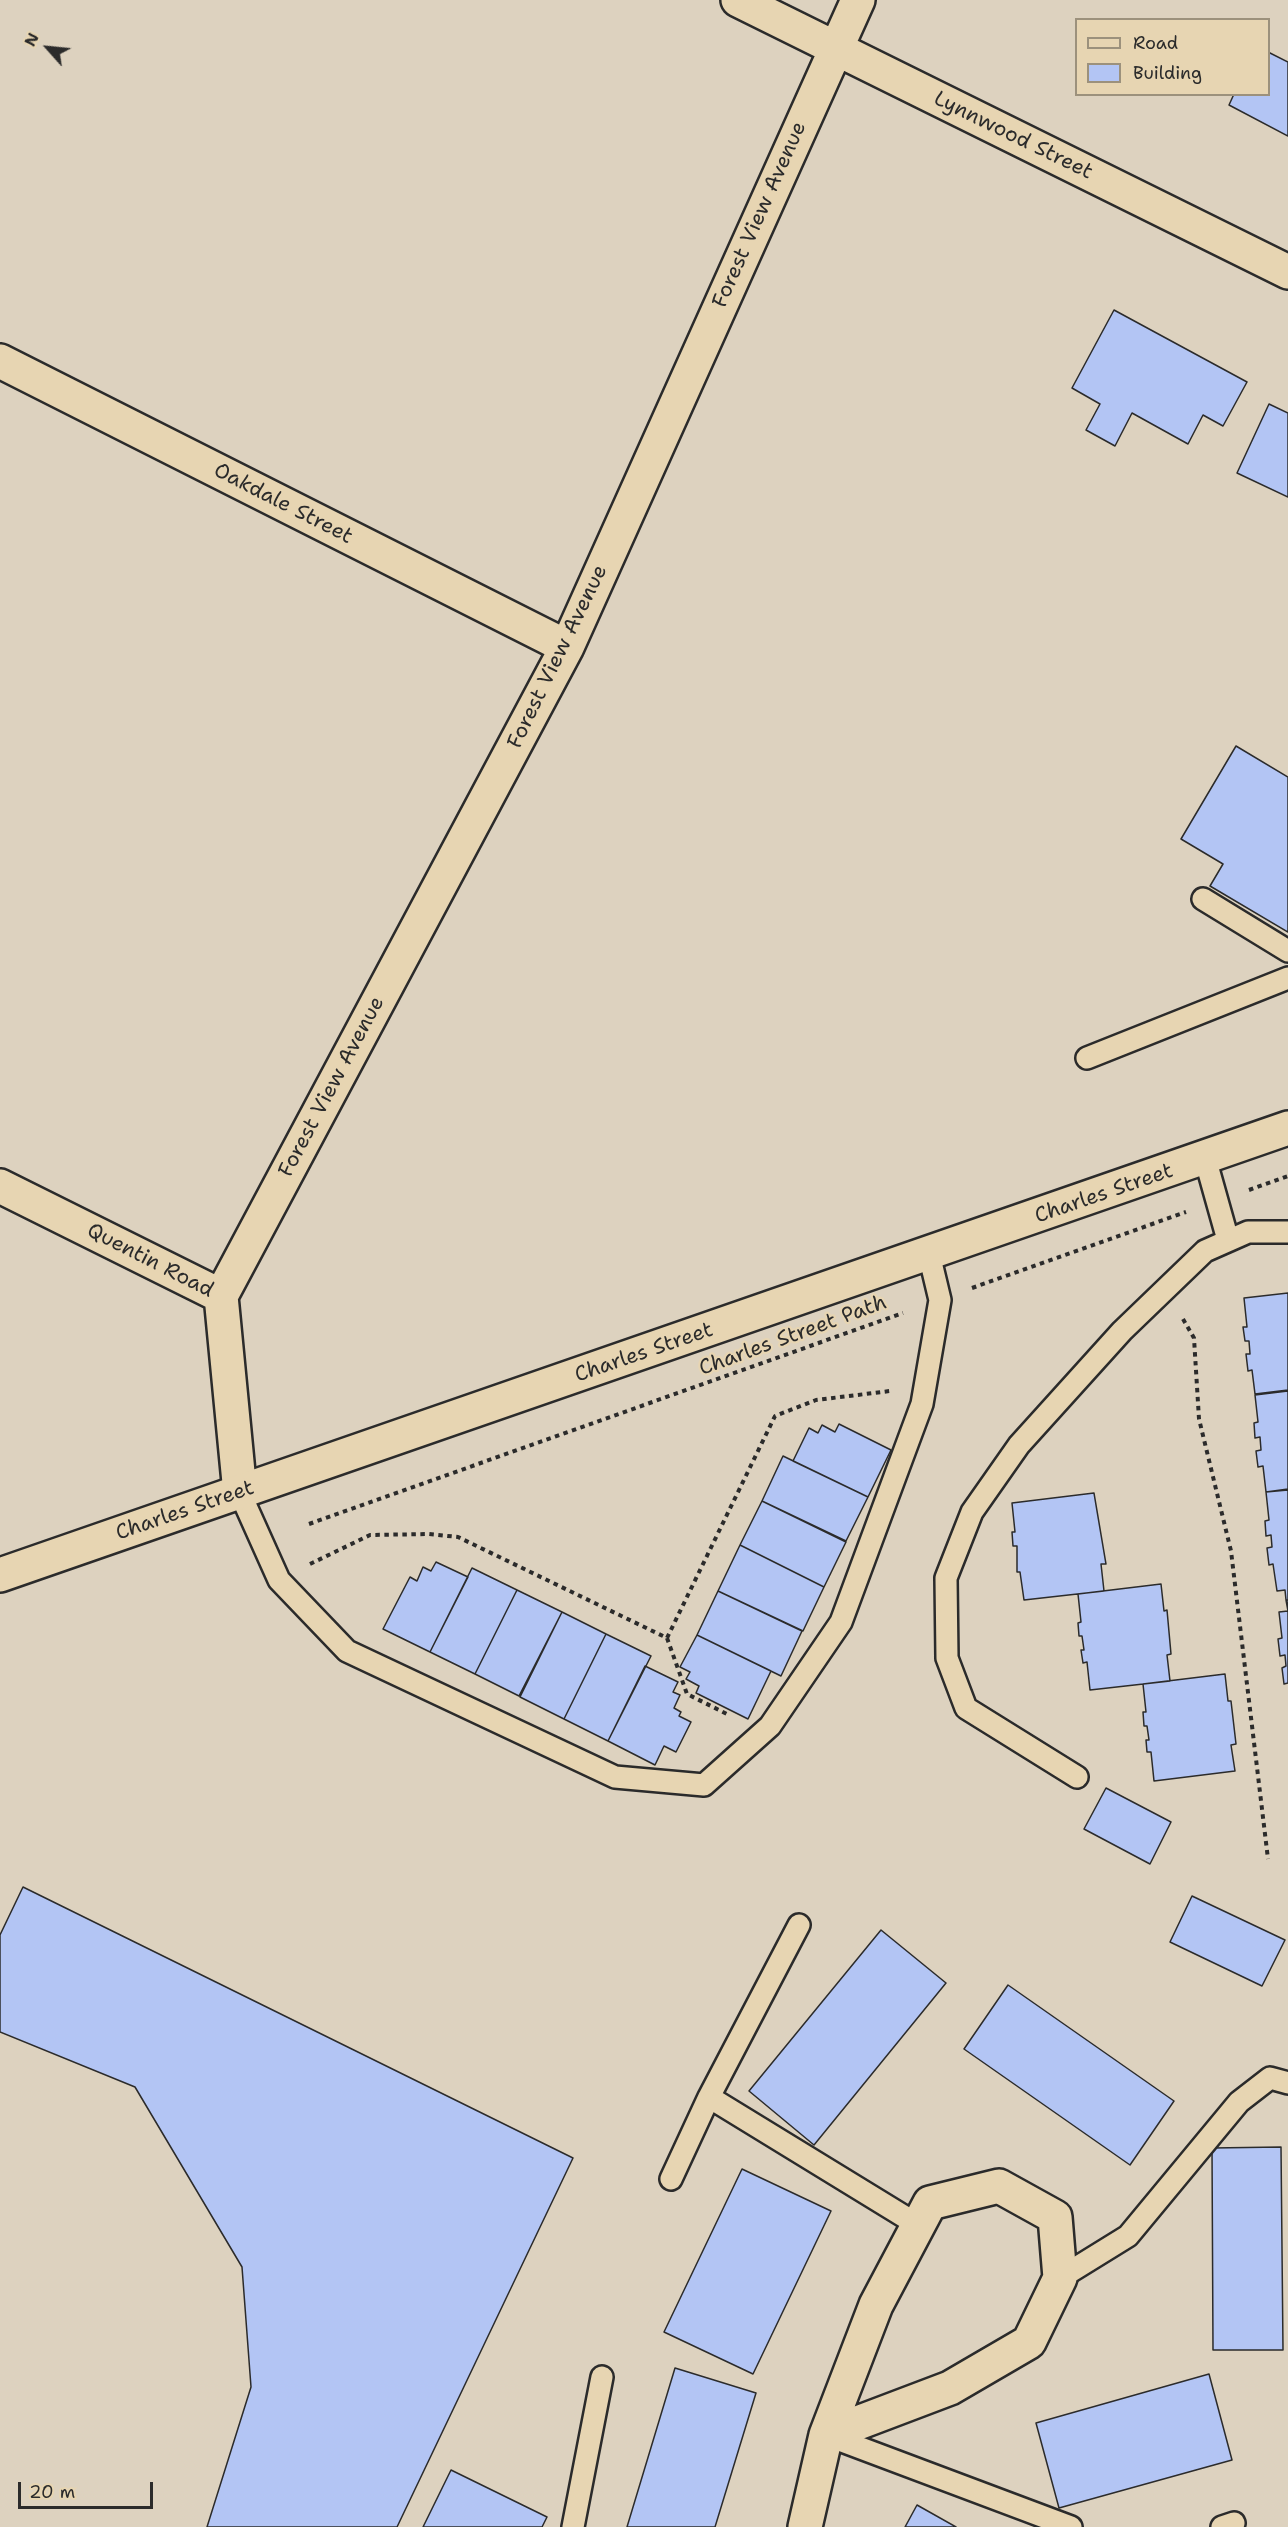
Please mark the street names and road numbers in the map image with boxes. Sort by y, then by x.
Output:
street label: Lynnwood Street [929,87,1097,185]
street label: Forest View Avenue [708,118,812,312]
street label: Oakdale Street [209,458,357,550]
street label: Forest View Avenue [503,561,613,753]
street label: Forest View Avenue [274,992,390,1182]
street label: Charles Street [1032,1159,1176,1229]
street label: Quentin Road [83,1218,217,1304]
street label: Charles Street Path [696,1290,890,1382]
street label: Charles Street [572,1318,716,1388]
street label: Charles Street [113,1476,257,1546]

